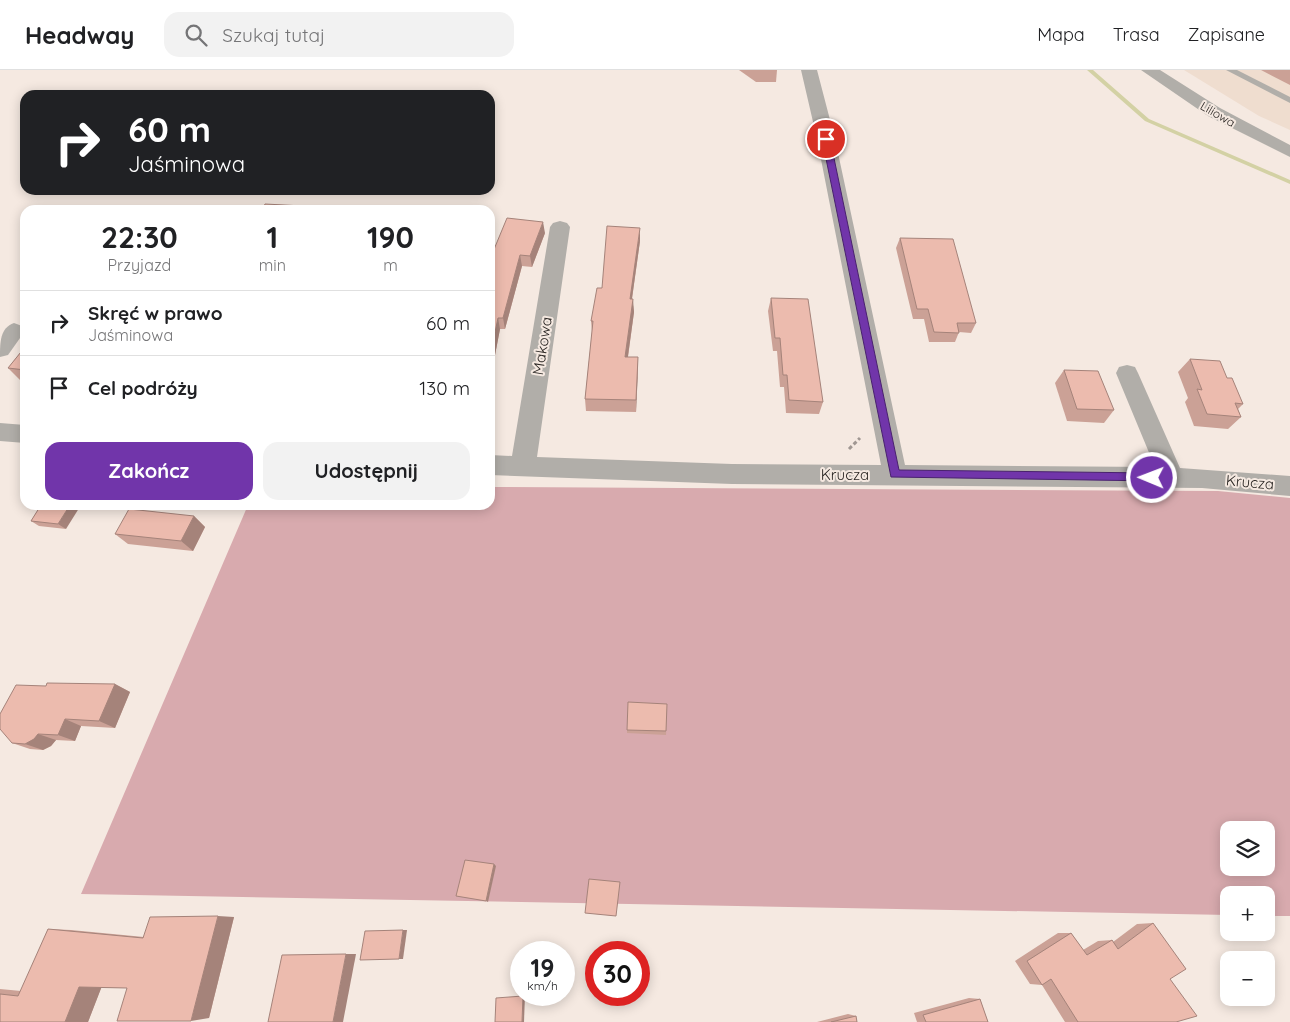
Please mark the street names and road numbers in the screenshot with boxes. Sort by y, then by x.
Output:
street label: Liliowa [1198,98,1238,130]
street label: Makowa [528,316,556,376]
street label: Krucza [821,465,869,484]
street label: Krucza [1225,470,1275,494]

